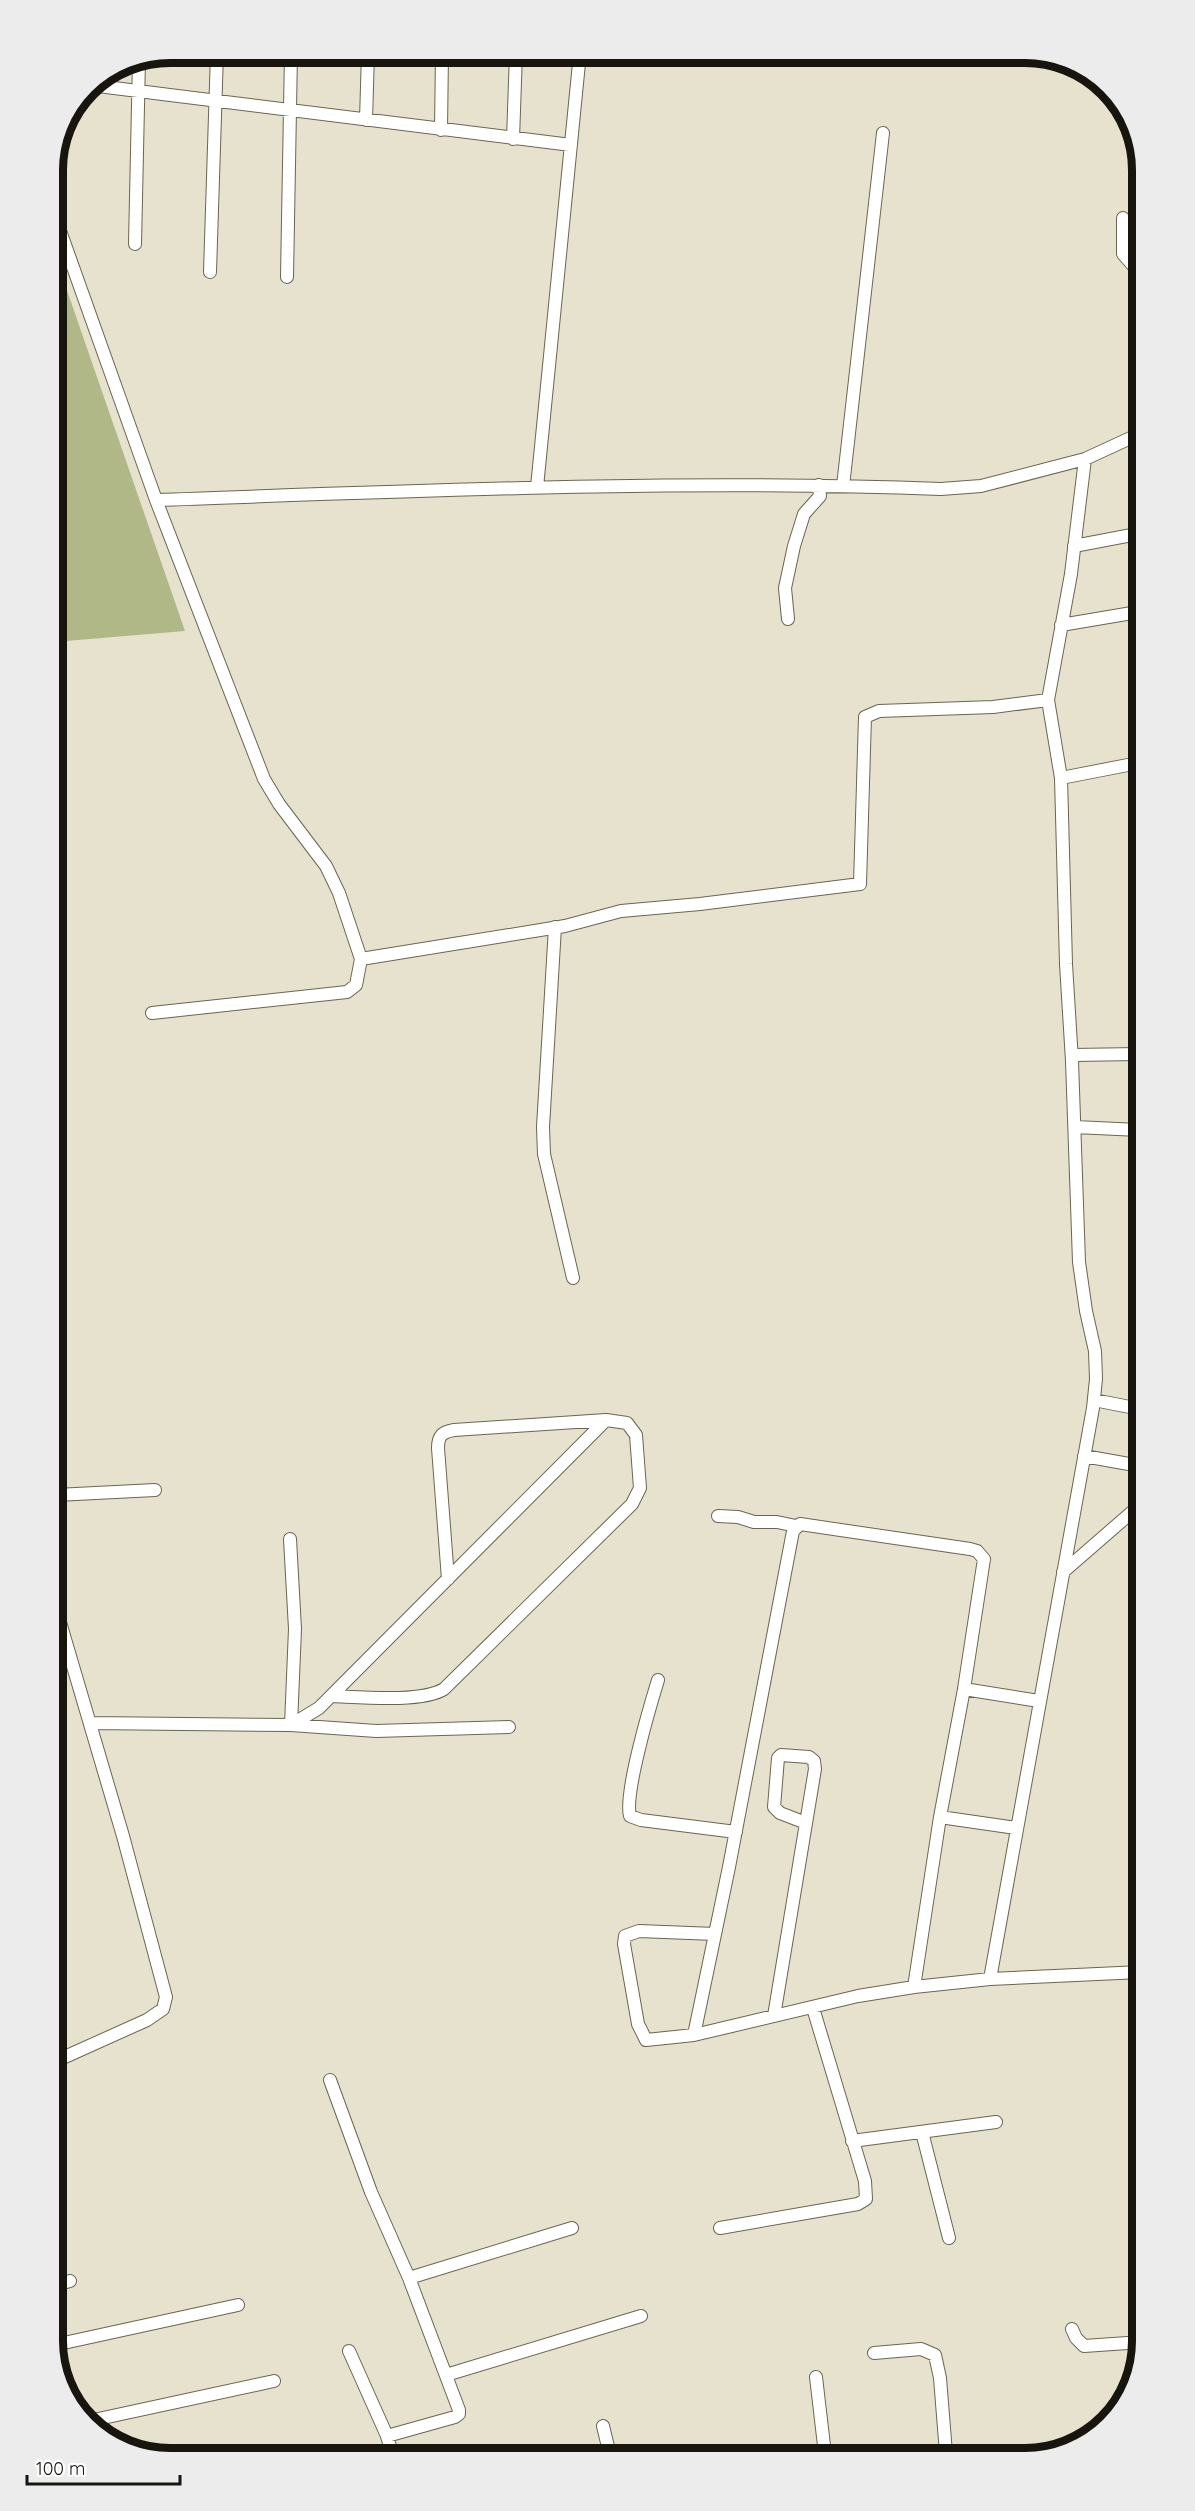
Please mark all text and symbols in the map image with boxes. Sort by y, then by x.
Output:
scale bar [27,2448,180,2486]
text: 100 m [36,2457,85,2480]

